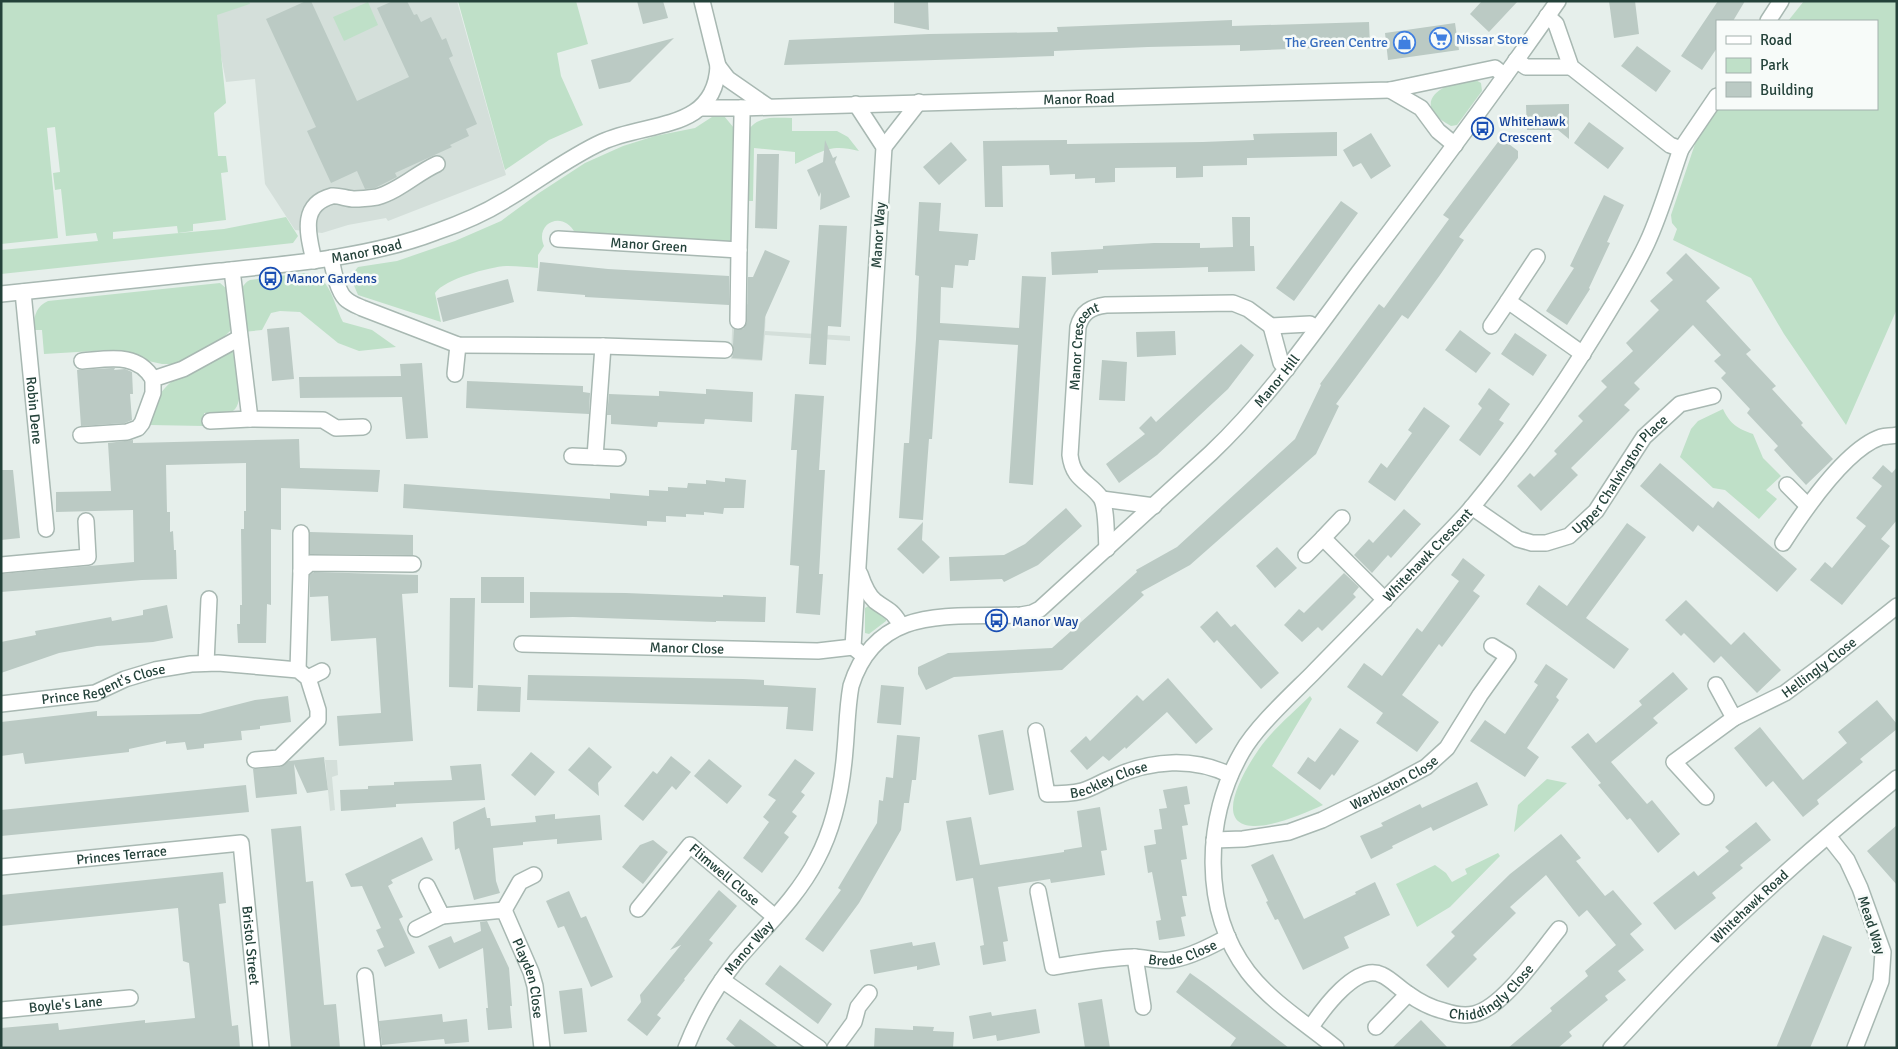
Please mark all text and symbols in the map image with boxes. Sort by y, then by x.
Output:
legend [1716,20,1878,110]
supermarket icon: Nissar Store [1428,27,1452,51]
shop icon: The Green Centre [1392,30,1416,54]
place label: Nissar Store [1456,31,1529,48]
text: Road [1760,31,1792,49]
place label: The Green Centre [1285,34,1388,51]
text: Park [1760,56,1789,74]
text: Building [1760,81,1814,99]
street label: Manor Road [1043,90,1115,109]
place label: Whitehawk Crescent [1499,113,1566,146]
bus stop icon: Whitehawk Crescent [1471,117,1495,141]
street label: Manor Way [868,201,889,269]
street label: Manor Green [610,234,688,256]
street label: Manor Road [330,236,404,267]
bus stop icon: Manor Gardens [258,266,282,290]
place label: Manor Gardens [286,270,377,287]
street label: Manor Crescent [1066,299,1101,391]
street label: Manor Hill [1251,351,1304,411]
street label: Robin Dene [22,376,46,445]
street label: Upper Chalvington Place [1569,412,1671,538]
street label: Whitehawk Crescent [1379,505,1476,605]
bus stop icon: Manor Way [984,609,1008,633]
place label: Manor Way [1012,613,1079,630]
street label: Hellingly Close [1778,634,1860,702]
street label: Manor Close [650,639,724,658]
street label: Prince Regent's Close [41,660,166,708]
street label: Warbleton Close [1348,752,1442,814]
street label: Beckley Close [1069,758,1149,802]
street label: Flimwell Close [686,840,763,909]
street label: Princes Terrace [75,842,168,868]
street label: Whitehawk Road [1707,866,1792,947]
street label: Mead Way [1854,894,1889,957]
street label: Bristol Street [238,905,263,986]
street label: Manor Way [721,917,777,978]
street label: Playden Close [508,936,547,1020]
street label: Brede Close [1147,936,1220,970]
street label: Chiddingly Close [1447,961,1537,1024]
street label: Boyle's Lane [28,993,103,1016]

